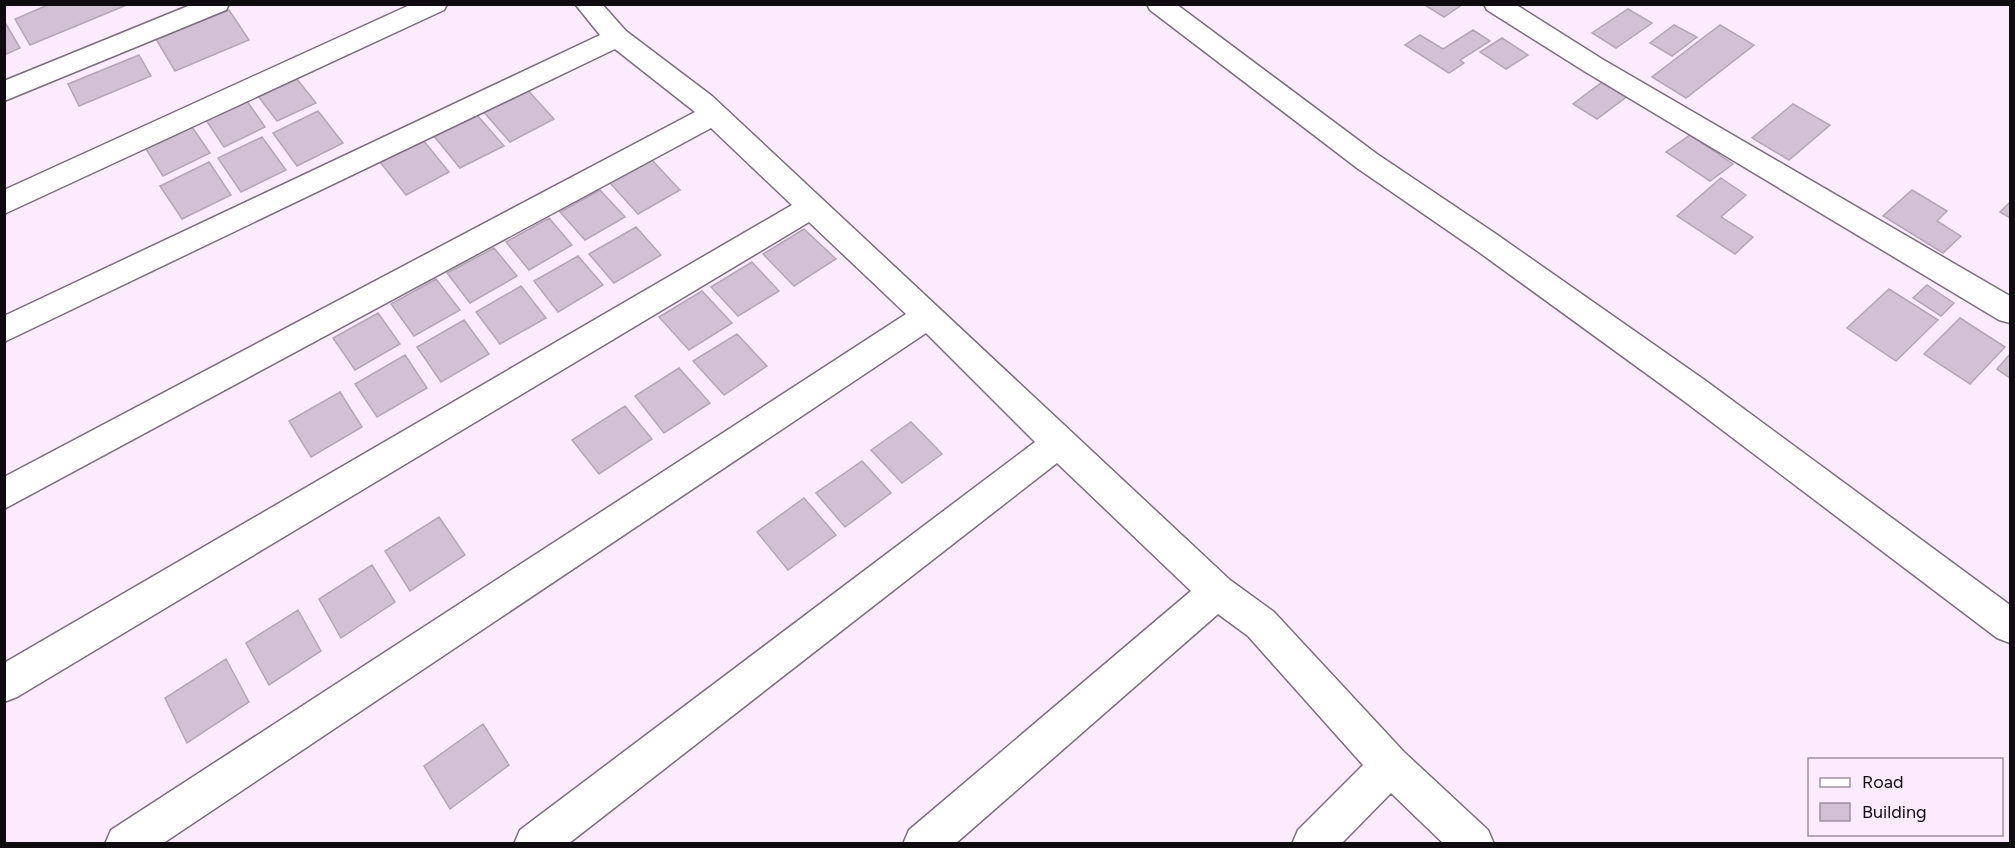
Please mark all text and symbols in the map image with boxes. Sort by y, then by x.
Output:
legend [1808,758,2003,836]
text: Road [1862,771,1903,793]
text: Building [1862,801,1927,823]

